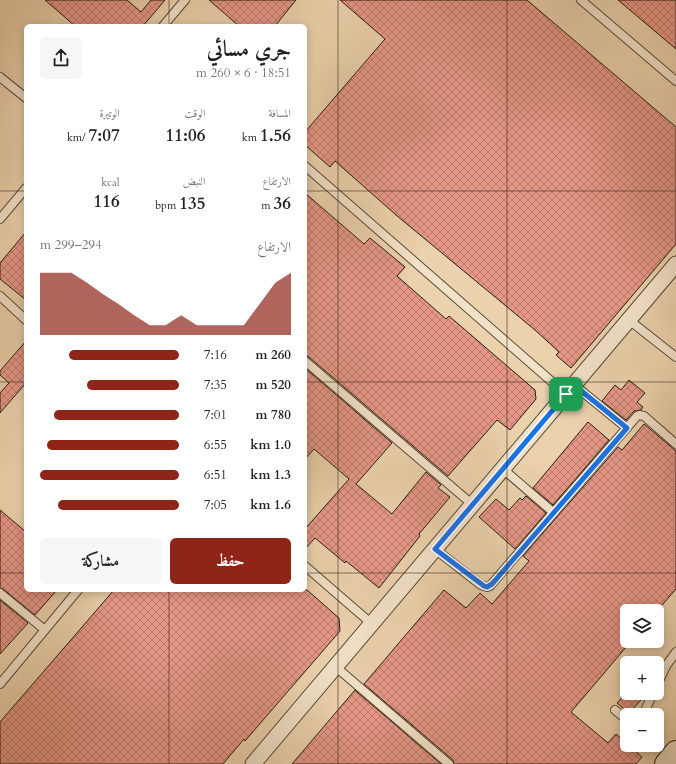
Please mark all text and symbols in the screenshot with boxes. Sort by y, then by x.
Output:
text: جري مسائي [207,34,291,64]
button: share [40,37,82,79]
text: 18:51 · 6 × 260 m [196,64,291,82]
text: الوتيرة [99,106,120,121]
text: الوقت [184,106,205,121]
text: المسافة [269,106,291,121]
text: 7:07 [89,124,120,147]
text: 11:06 [166,124,205,147]
text: 1.56 [260,124,291,147]
text: /km [67,130,89,145]
text: km [242,130,260,145]
text: النبض [183,174,205,189]
text: الارتفاع [262,174,291,189]
text: kcal [101,175,120,190]
text: 116 [94,190,120,213]
text: 135 [179,192,205,215]
text: 36 [274,192,291,215]
text: bpm [155,198,179,213]
text: m [261,198,274,213]
text: 294–299 m [40,236,102,254]
text: الارتفاع [257,238,291,256]
text: 7:16 [204,346,227,364]
text: 260 m [256,346,291,364]
text: 7:35 [204,376,227,394]
text: 520 m [256,376,291,394]
pin [549,377,583,411]
icon: arrive [555,383,577,405]
text: 7:01 [204,406,227,424]
text: 780 m [256,406,291,424]
text: 6:55 [204,436,227,454]
text: 1.0 km [250,436,291,454]
text: 6:51 [204,466,227,484]
text: 1.3 km [250,466,291,484]
text: 7:05 [204,496,227,514]
text: 1.6 km [250,496,291,514]
button: مشاركة [40,538,162,584]
button: حفظ [170,538,291,584]
map controls [620,604,664,752]
button: layers [620,604,664,648]
button: + [620,656,664,700]
button: − [620,708,664,752]

